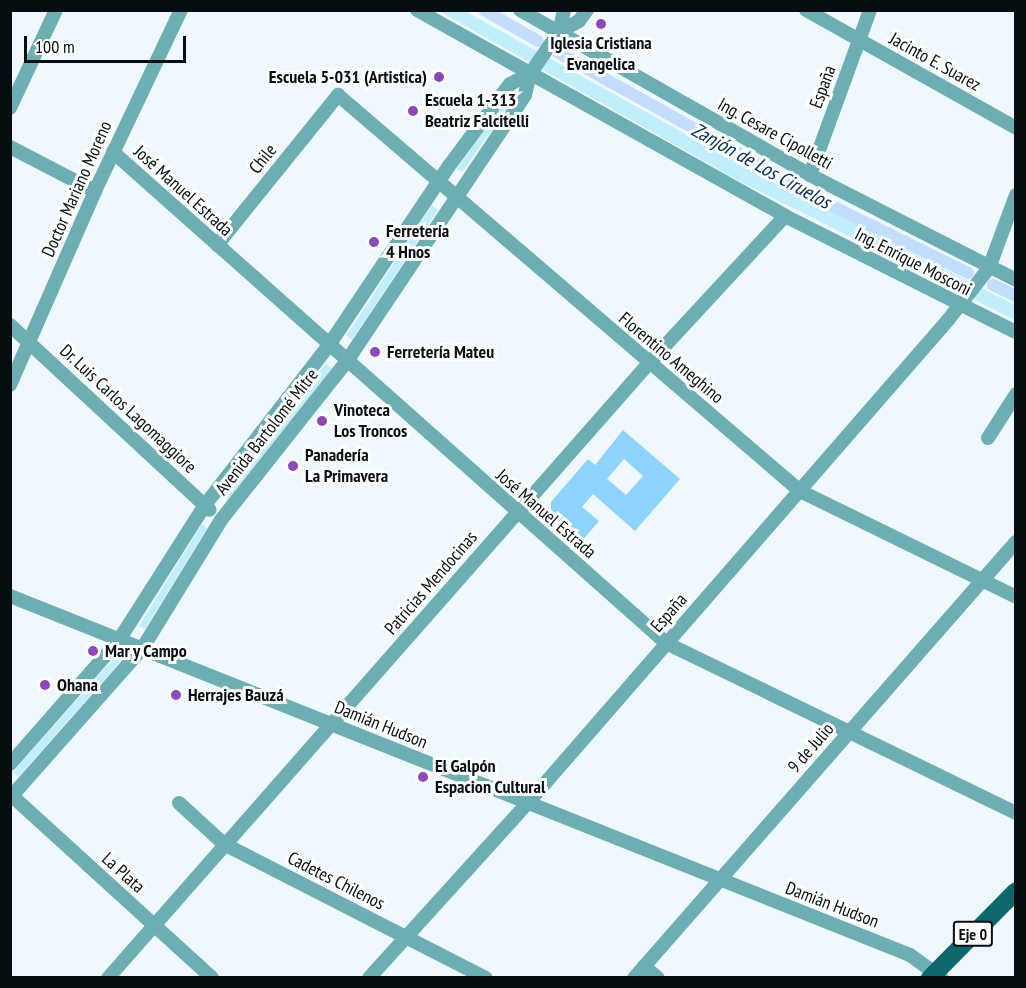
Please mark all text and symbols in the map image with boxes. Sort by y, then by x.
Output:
marker: Iglesia Cristiana Evangelica [594,17,608,31]
scale bar [27,24,189,62]
street label: Jacinto E. Suarez [885,28,985,96]
place label: Iglesia Cristiana Evangelica [550,33,652,76]
text: 100 m [35,35,75,58]
street label: España [805,63,841,111]
place label: Escuela 5-031 (Artistica) [269,66,427,88]
marker: Escuela 5-031 (Artistica) [432,70,446,84]
place label: Escuela 1-313 Beatriz Falcitelli [425,90,530,132]
street label: Ing. Cesare Cipolletti [713,93,837,175]
marker: Escuela 1-313 Beatriz Falcitelli [406,104,420,118]
street label: Doctor Mariano Moreno [37,118,117,260]
water label: Zanjón de Los Ciruelos [687,118,835,214]
street label: Chile [245,140,281,178]
street label: José Manuel Estrada [129,141,237,241]
place label: Ferretería 4 Hnos [386,221,449,264]
street label: Ing. Enrique Mosconi [851,223,975,301]
marker: Ferretería 4 Hnos [367,235,381,249]
street label: Florentino Ameghino [614,308,728,408]
street label: Dr. Luis Carlos Lagomaggiore [55,340,201,478]
place label: Ferretería Mateu [387,341,494,363]
marker: Ferretería Mateu [368,345,382,359]
street label: Avenida Bartolomé Mitre [211,365,323,499]
place label: Vinoteca Los Troncos [334,400,408,442]
marker: Vinoteca Los Troncos [315,414,329,428]
place label: Panadería La Primavera [305,445,388,488]
marker: Panadería La Primavera [286,459,300,473]
street label: José Manuel Estrada [492,465,600,563]
street label: Patricias Mendocinas [380,527,482,639]
street label: España [646,589,692,637]
place label: Mar y Campo [105,640,188,662]
marker: Mar y Campo [86,644,100,658]
place label: Ohana [57,674,98,696]
marker: Ohana [38,678,52,692]
place label: Herrajes Bauzá [188,684,284,706]
marker: Herrajes Bauzá [169,688,183,702]
street label: Damián Hudson [331,697,431,753]
street label: 9 de Julio [784,719,838,777]
place label: El Galpón Espacion Cultural [435,756,545,798]
marker: El Galpón Espacion Cultural [416,770,430,784]
street label: Cadetes Chilenos [284,847,388,915]
street label: La Plata [97,848,149,898]
street label: Damián Hudson [782,877,882,933]
road number: Eje 0 [952,921,994,947]

